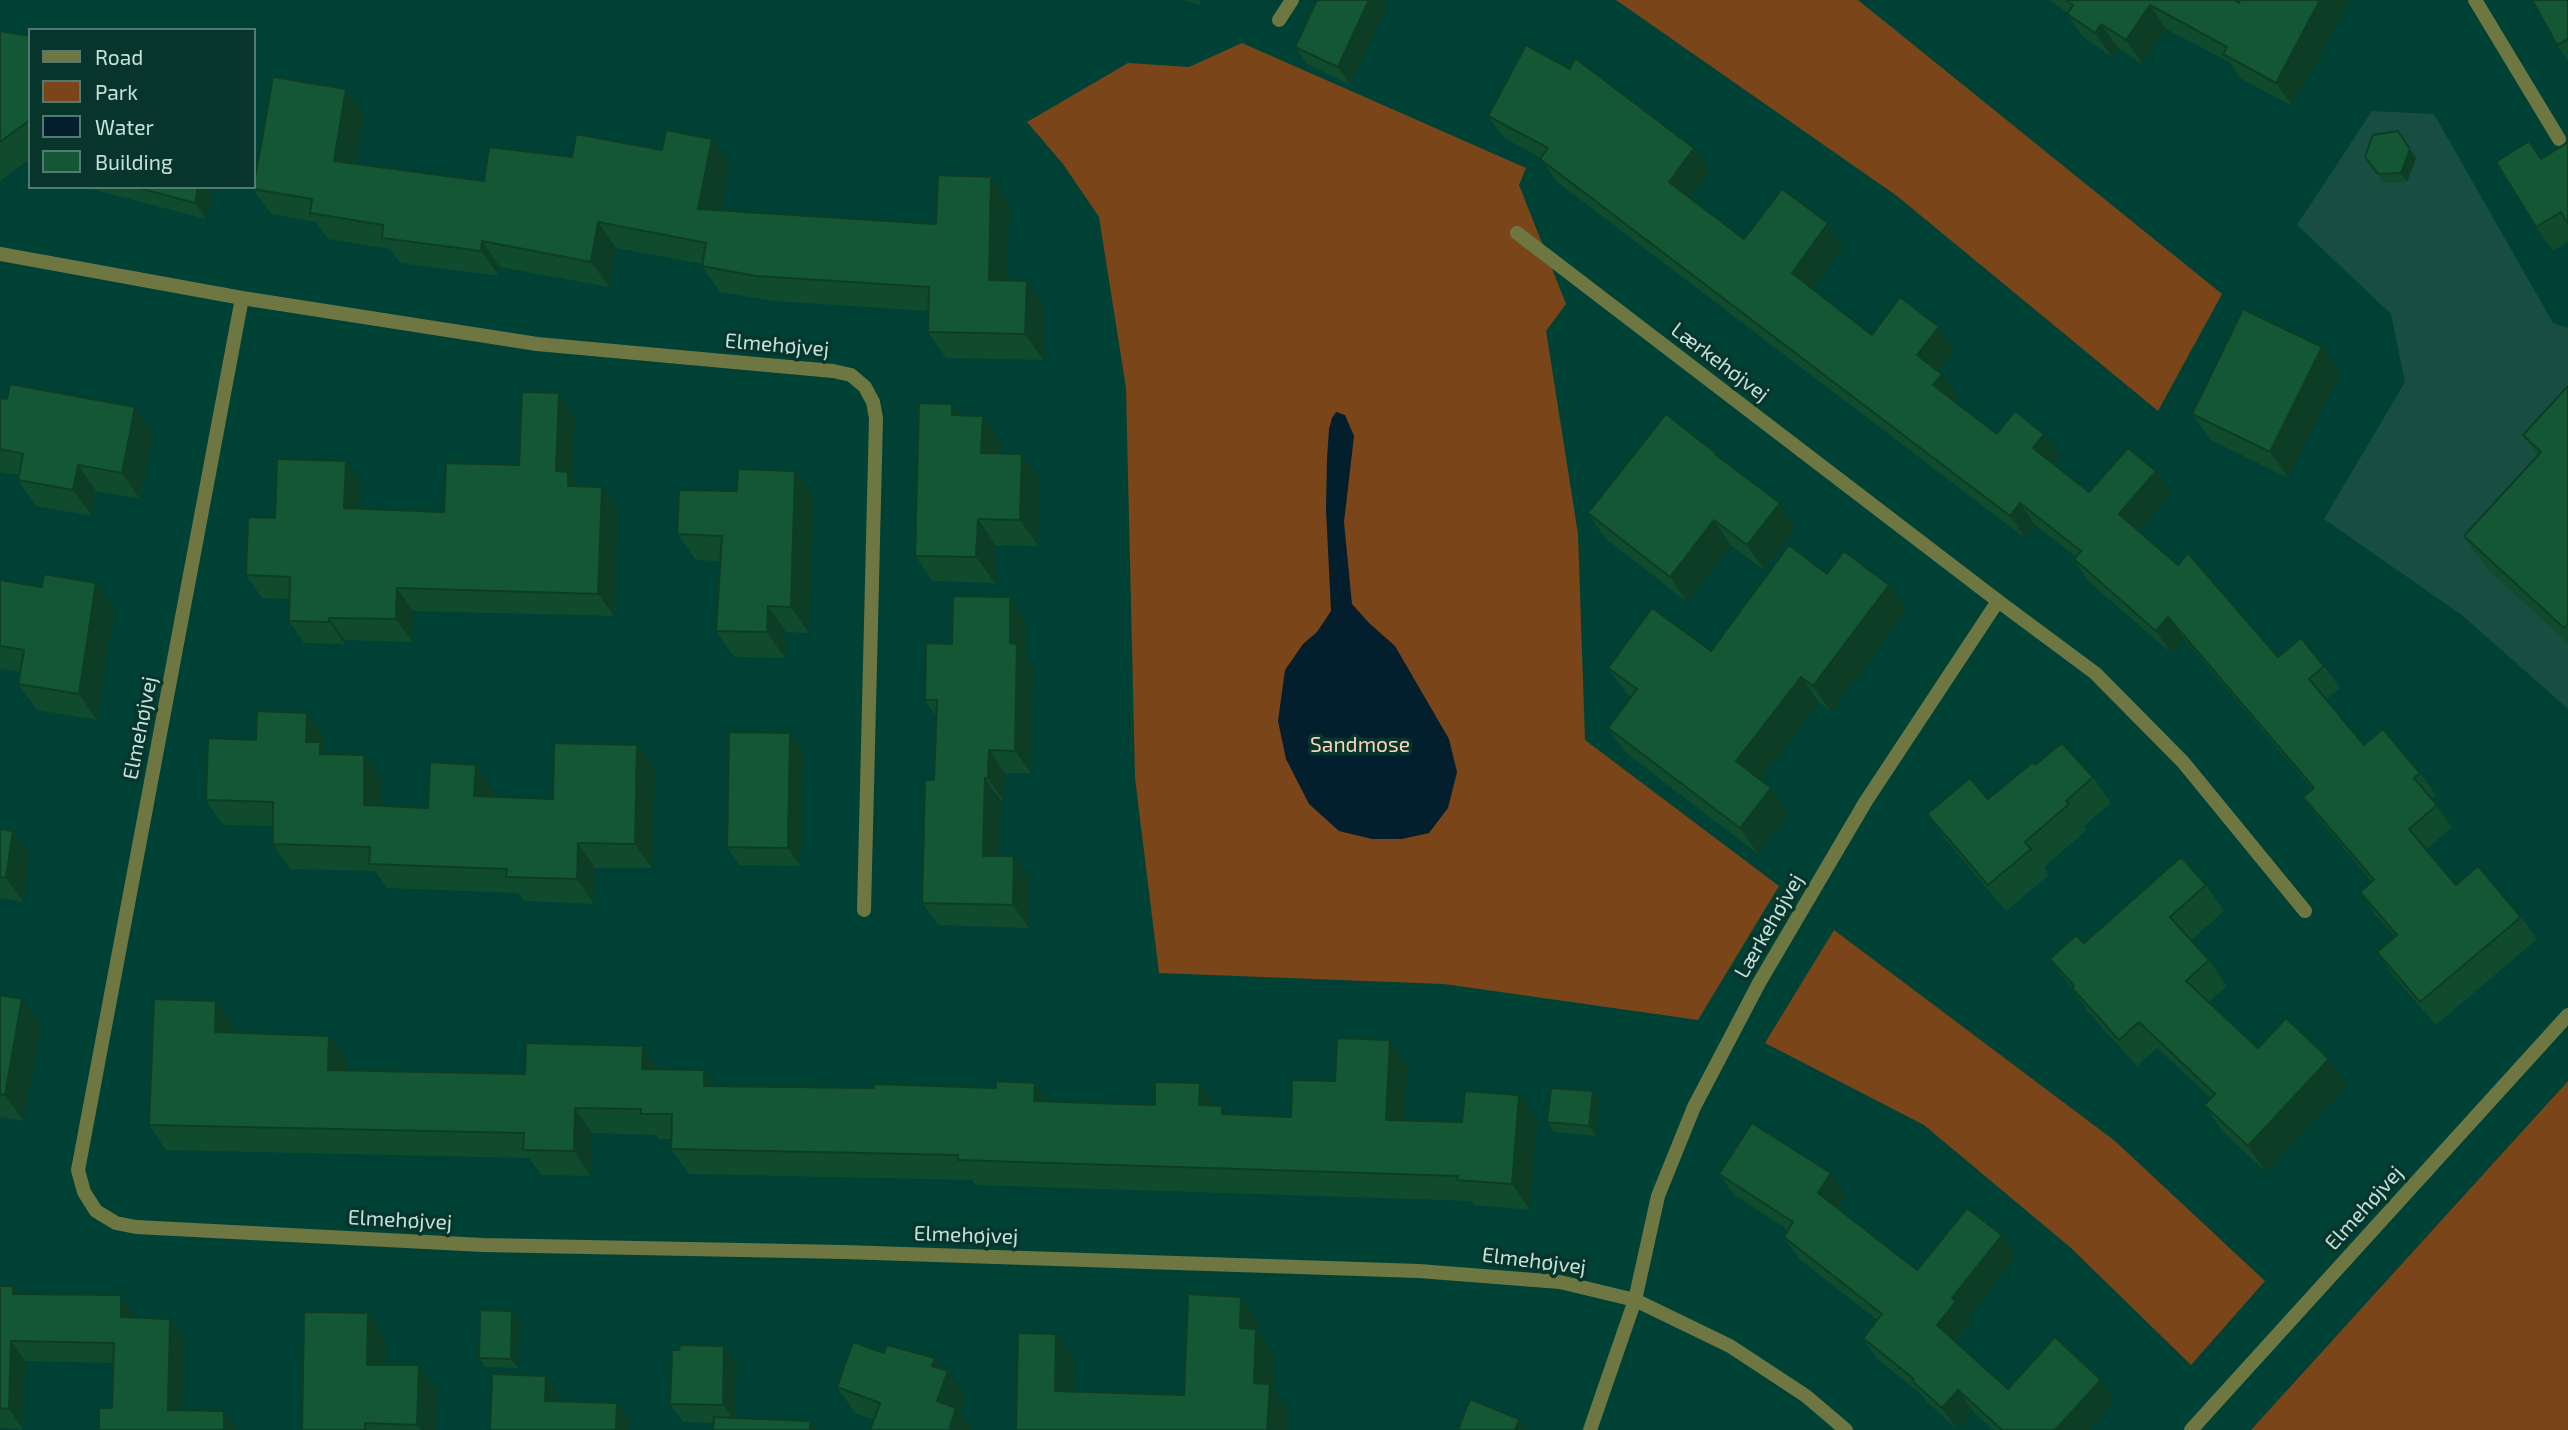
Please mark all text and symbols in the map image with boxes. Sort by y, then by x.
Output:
legend [28,28,256,189]
text: Road [95,44,143,69]
text: Park [95,79,138,104]
text: Water [95,114,154,139]
text: Building [95,149,173,174]
street label: Lærkehøjvej [1666,317,1774,407]
street label: Elmehøjvej [724,328,830,362]
street label: Elmehøjvej [118,674,162,782]
park label: Sandmose [1310,732,1410,758]
street label: Lærkehøjvej [1729,869,1809,983]
street label: Elmehøjvej [2320,1161,2408,1255]
street label: Elmehøjvej [347,1205,453,1235]
street label: Elmehøjvej [913,1221,1019,1249]
street label: Elmehøjvej [1481,1242,1587,1280]

